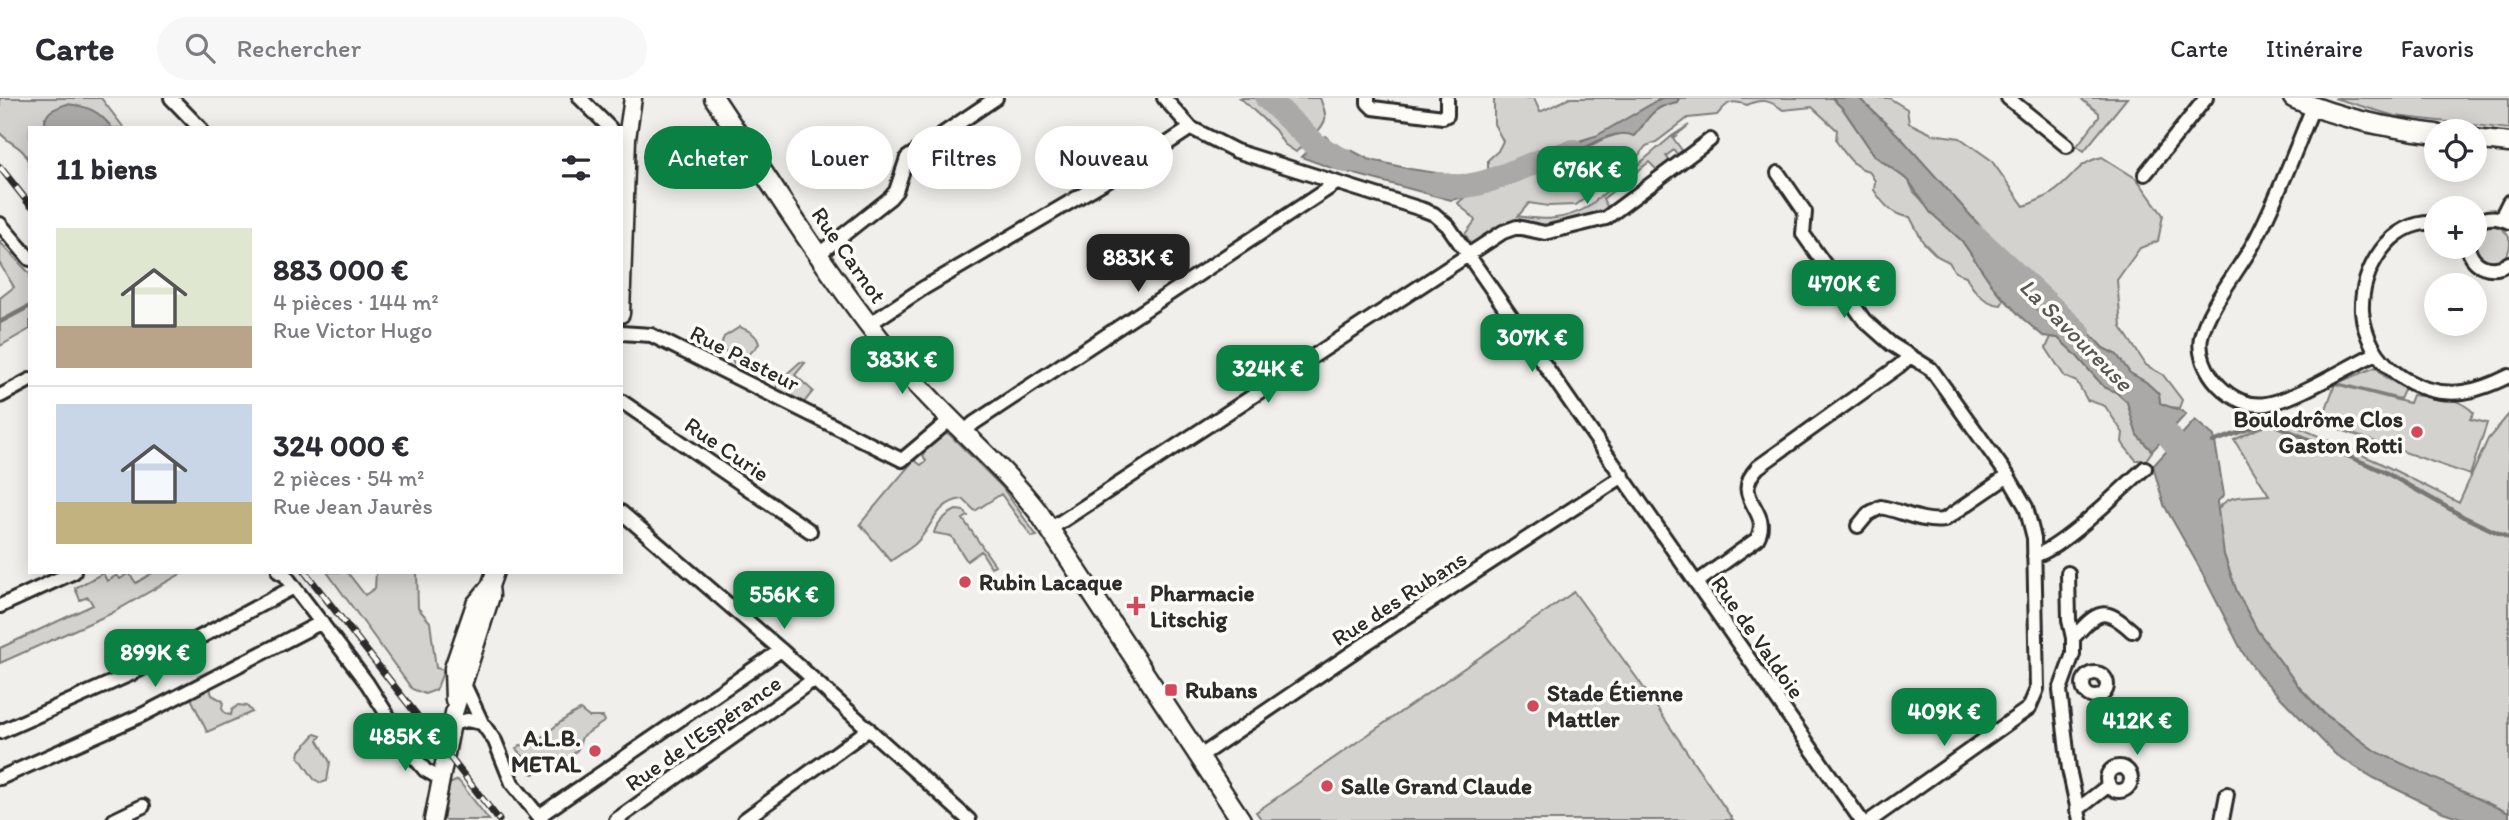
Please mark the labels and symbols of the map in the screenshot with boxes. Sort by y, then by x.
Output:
pin: 676K € [1530,146,1644,206]
street label: Rue Carnot [806,201,893,309]
pin: 883K € [1081,234,1195,294]
pin: 470K € [1787,260,1901,320]
water label: La Savoureuse [2014,272,2140,398]
pin: 307K € [1475,314,1589,374]
street label: Rue Pasteur [686,318,804,398]
pin: 383K € [845,336,959,396]
pin: 324K € [1211,345,1325,405]
place label: Boulodrôme Clos Gaston Rotti [2234,405,2403,459]
street label: Rue Curie [679,410,775,488]
marker: Boulodrôme Clos Gaston Rotti [2409,424,2425,440]
street label: Rue des Rubans [1326,544,1472,652]
place label: Rubin Lacaque [979,568,1123,596]
street label: Rue de Valdoie [1705,570,1811,704]
pin: 556K € [727,572,841,631]
marker: Rubin Lacaque [957,574,973,590]
place label: Pharmacie Litschig [1150,579,1254,633]
marker: Pharmacie Litschig [1128,598,1144,614]
pin: 899K € [98,630,212,689]
street label: Rue de l'Espérance [620,669,786,797]
place label: Rubans [1185,676,1258,704]
place label: Stade Étienne Mattler [1547,679,1683,733]
marker: Rubans [1163,682,1179,698]
pin: 409K € [1887,688,2001,748]
marker: Stade Étienne Mattler [1525,698,1541,714]
pin: 412K € [2080,698,2194,757]
pin: 485K € [348,714,462,773]
place label: A.L.B. METAL [511,724,581,778]
marker: A.L.B. METAL [587,743,603,759]
place label: Salle Grand Claude [1341,772,1532,800]
marker: Salle Grand Claude [1319,778,1335,794]

